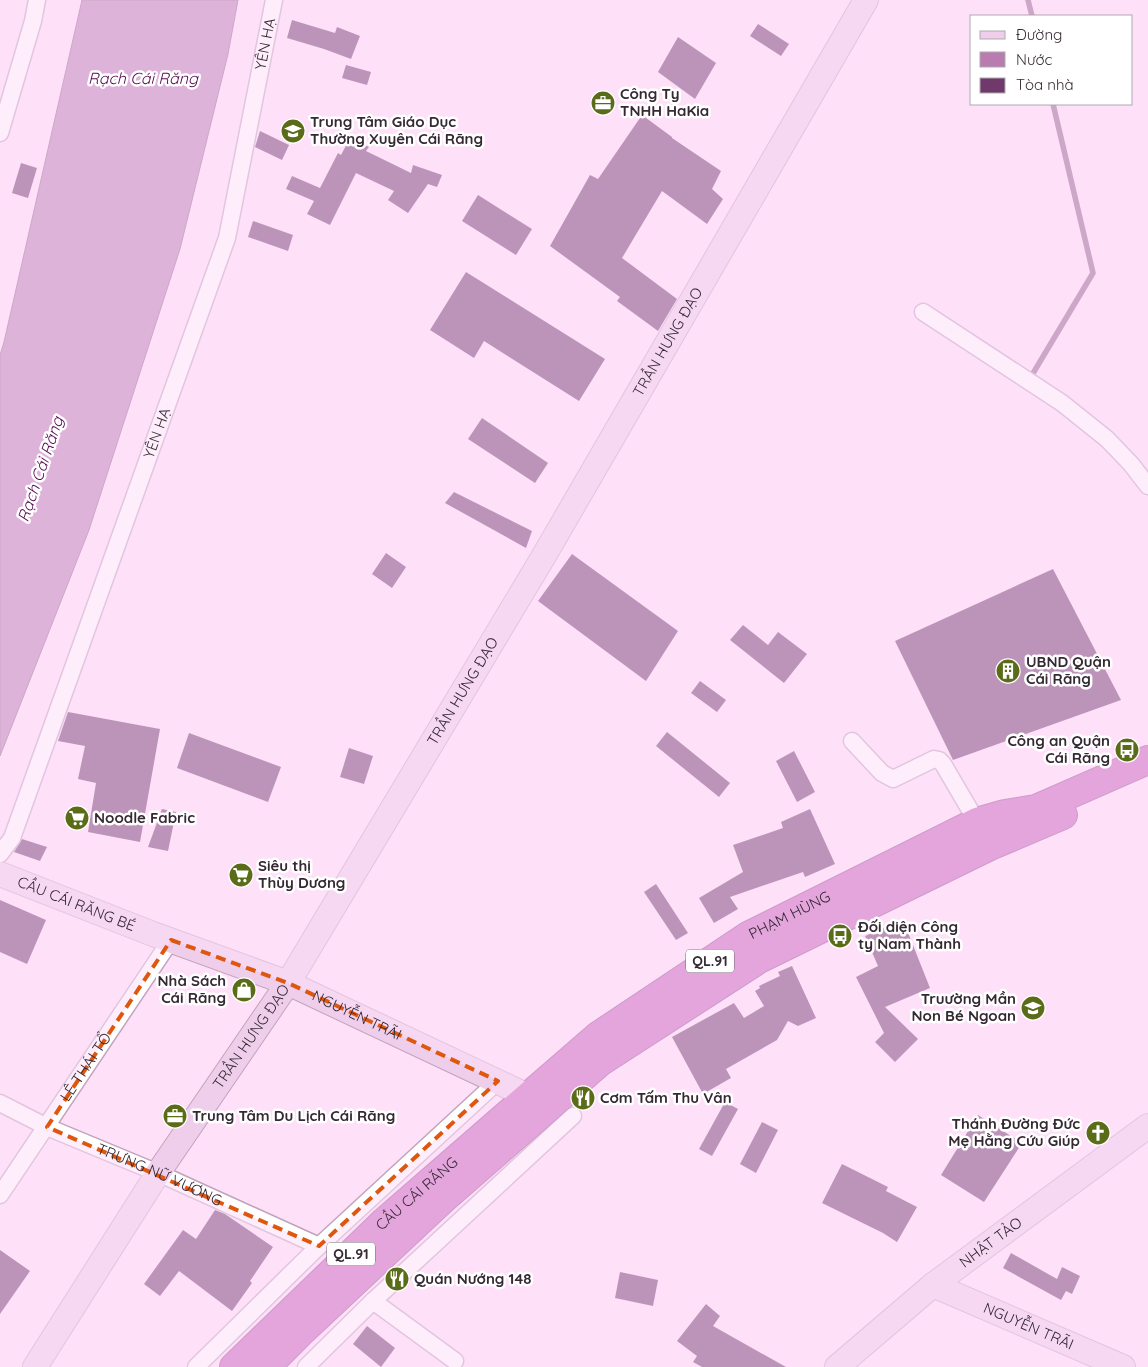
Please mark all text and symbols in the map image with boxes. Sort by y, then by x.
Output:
legend [970,15,1133,105]
street label: YÊN HẠ [250,16,279,72]
text: Đường [1016,25,1062,44]
text: Nước [1016,50,1053,69]
water label: Rạch Cái Răng [88,68,199,88]
text: Tòa nhà [1016,75,1074,94]
place label: Công Ty TNHH HaKia [620,84,709,120]
office icon: Công Ty TNHH HaKia [590,90,616,116]
place label: Trung Tâm Giáo Dục Thường Xuyên Cái Răng [310,112,483,148]
school or university icon: Trung Tâm Giáo Dục Thường Xuyên Cái Răng [280,118,306,144]
street label: TRẦN HƯNG ĐẠO [628,284,706,400]
street label: YÊN HẠ [139,405,174,461]
water label: Rạch Cái Răng [13,413,68,524]
street label: TRẦN HƯNG ĐẠO [423,633,502,749]
place label: UBND Quận Cái Răng [1026,652,1111,688]
building icon: UBND Quận Cái Răng [995,658,1021,684]
place label: Công an Quận Cái Răng [1007,731,1110,767]
bus stop icon: Công an Quận Cái Răng [1114,737,1140,763]
supermarket icon: Noodle Fabric [64,805,90,831]
place label: Noodle Fabric [94,808,195,827]
place label: Siêu thị Thùy Dương [258,856,345,892]
supermarket icon: Siêu thị Thùy Dương [228,862,254,888]
street label: CẦU CÁI RĂNG BÉ [15,872,138,935]
street label: PHẠM HÙNG [745,886,833,943]
place label: Đối diện Công ty Nam Thành [857,917,961,953]
bus stop icon: Đối diện Công ty Nam Thành [827,923,853,949]
road number: QL.91 [686,949,734,972]
place label: Nhà Sách Cái Răng [158,971,226,1007]
shop icon: Nhà Sách Cái Răng [231,977,257,1003]
street label: TRẦN HƯNG ĐẠO [208,980,293,1092]
street label: NGUYỄN TRÃI [309,986,405,1044]
place label: Truường Mần Non Bé Ngoan [912,989,1016,1025]
school or university icon: Truường Mần Non Bé Ngoan [1020,995,1046,1021]
street label: LÊ THÁI TỔ [56,1028,115,1105]
restaurant icon: Cơm Tấm Thu Vân [570,1085,596,1111]
place label: Cơm Tấm Thu Vân [600,1088,732,1107]
office icon: Trung Tâm Du Lịch Cái Răng [162,1103,188,1129]
place label: Trung Tâm Du Lịch Cái Răng [192,1106,395,1125]
place label: Thánh Đường Đức Mẹ Hằng Cứu Giúp [948,1114,1080,1150]
church icon: Thánh Đường Đức Mẹ Hằng Cứu Giúp [1085,1120,1111,1146]
street label: TRƯNG NỮ VƯƠNG [94,1139,225,1210]
street label: CẦU CÁI RĂNG [371,1152,461,1234]
street label: NHẬT TẢO [955,1212,1026,1271]
road number: QL.91 [327,1242,375,1266]
restaurant icon: Quán Nướng 148 [384,1266,410,1292]
place label: Quán Nướng 148 [414,1269,531,1288]
street label: NGUYỄN TRÃI [981,1298,1077,1354]

